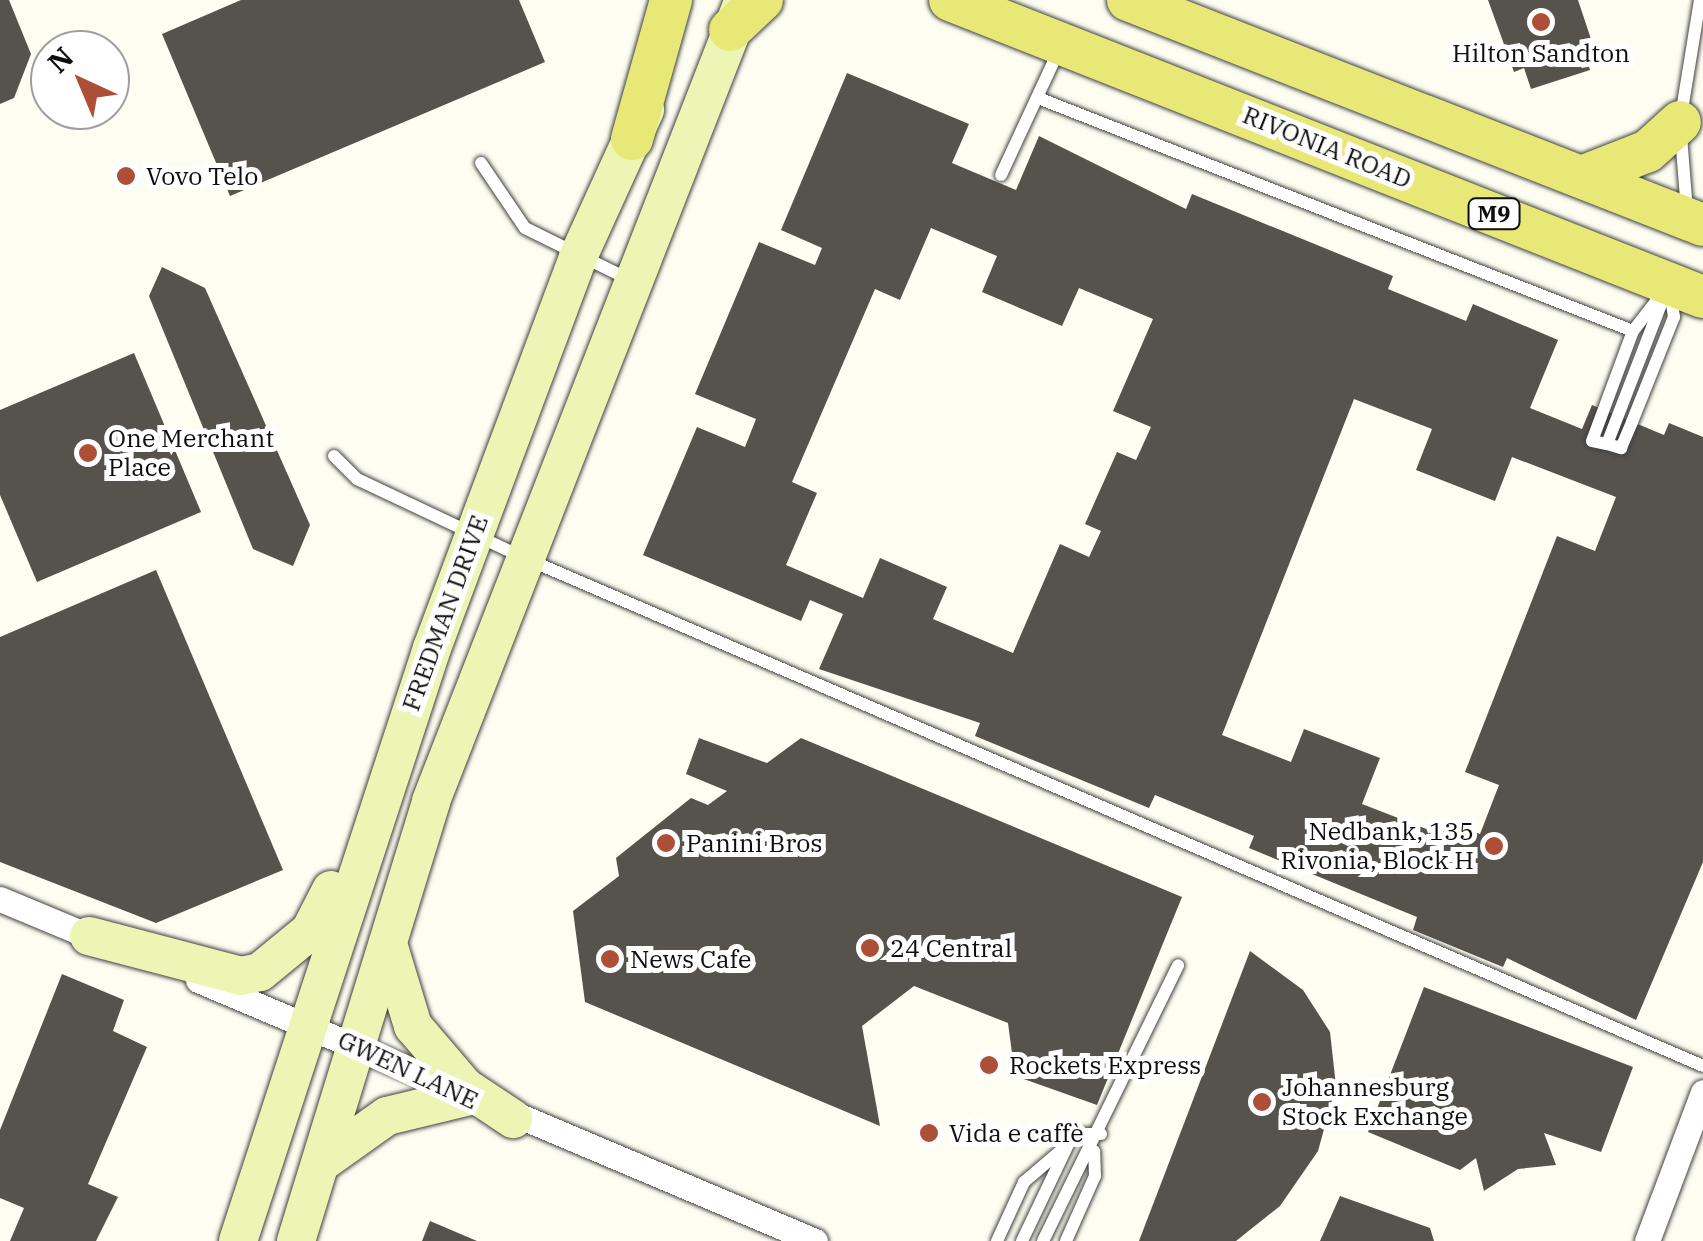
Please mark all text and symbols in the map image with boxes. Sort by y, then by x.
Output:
marker: Hilton Sandton [1530,11,1552,33]
north arrow [30,30,130,130]
text: N [39,38,81,81]
place label: Hilton Sandton [1452,38,1630,68]
street label: RIVONIA ROAD [1238,100,1416,194]
place label: Vovo Telo [146,161,258,191]
marker: Vovo Telo [115,165,137,187]
road number: M9 [1466,197,1522,231]
place label: One Merchant Place [108,424,274,483]
marker: One Merchant Place [77,442,99,464]
street label: FREDMAN DRIVE [396,511,494,715]
place label: Nedbank, 135 Rivonia, Block H [1281,817,1474,876]
place label: Panini Bros [686,828,823,858]
marker: Panini Bros [655,832,677,854]
marker: Nedbank, 135 Rivonia, Block H [1483,835,1505,857]
place label: 24 Central [890,933,1012,963]
marker: 24 Central [859,937,881,959]
place label: News Cafe [630,944,751,974]
marker: News Cafe [599,948,621,970]
street label: GWEN LANE [333,1025,483,1115]
place label: Rockets Express [1009,1050,1201,1080]
marker: Rockets Express [978,1054,1000,1076]
place label: Johannesburg Stock Exchange [1282,1073,1468,1132]
marker: Johannesburg Stock Exchange [1251,1091,1273,1113]
place label: Vida e caffè [949,1118,1084,1148]
marker: Vida e caffè [918,1122,940,1144]

